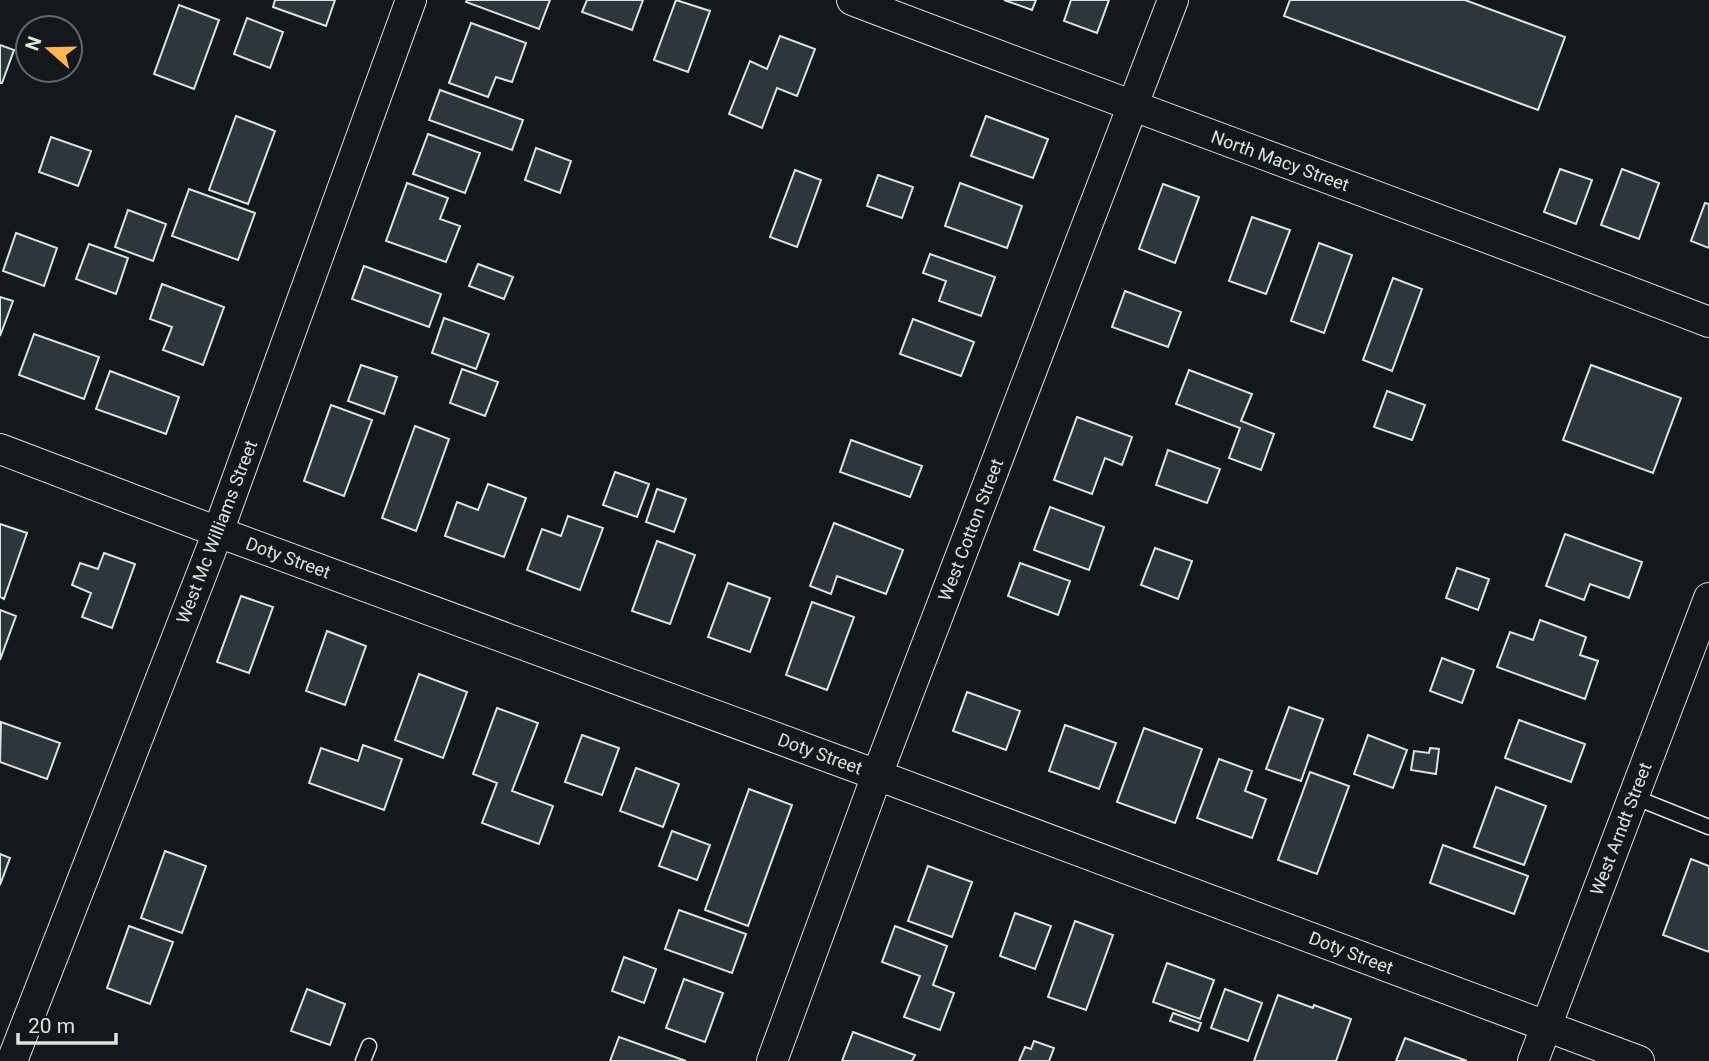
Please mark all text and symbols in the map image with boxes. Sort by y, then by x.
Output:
north arrow [14,14,84,84]
text: N [20,33,47,54]
street label: North Macy Street [1208,126,1352,195]
street label: West Mc Williams Street [172,437,261,627]
street label: West Cotton Street [934,456,1007,604]
street label: Doty Street [243,533,333,583]
street label: Doty Street [775,729,865,779]
street label: West Arndt Street [1586,759,1656,898]
street label: Doty Street [1306,927,1396,978]
scale bar [18,1002,116,1046]
text: 20 m [28,1014,75,1038]

